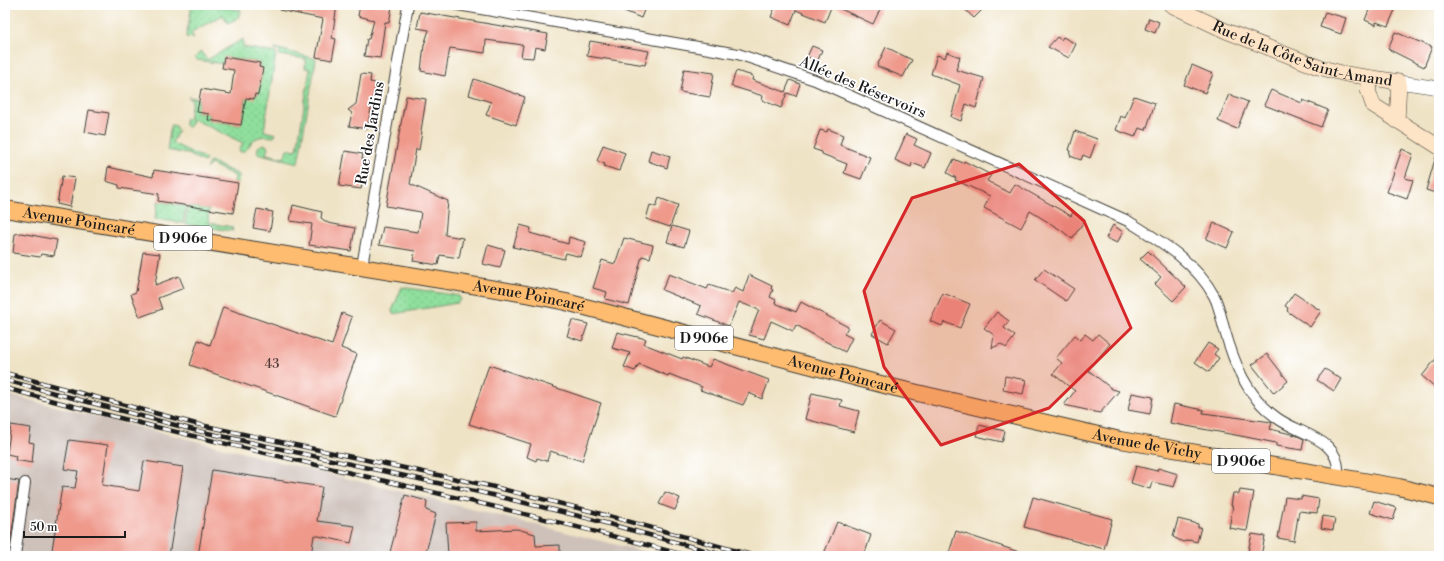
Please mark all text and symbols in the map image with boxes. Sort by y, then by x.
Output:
street label: Rue de la Côte Saint-Amand [1209,17,1394,91]
street label: Allée des Réservoirs [796,52,929,123]
street label: Rue des Jardins [352,80,389,186]
street label: Avenue Poincaré [21,203,136,240]
road number: D 906e [154,226,212,250]
street label: Avenue Poincaré [471,276,587,316]
road number: D 906e [675,326,733,350]
street label: Avenue Poincaré [785,351,900,398]
house number: 43 [265,356,279,372]
street label: Avenue de Vichy [1090,425,1203,464]
road number: D 906e [1212,449,1270,473]
scale bar [24,513,125,539]
text: 50 m [30,520,58,535]

